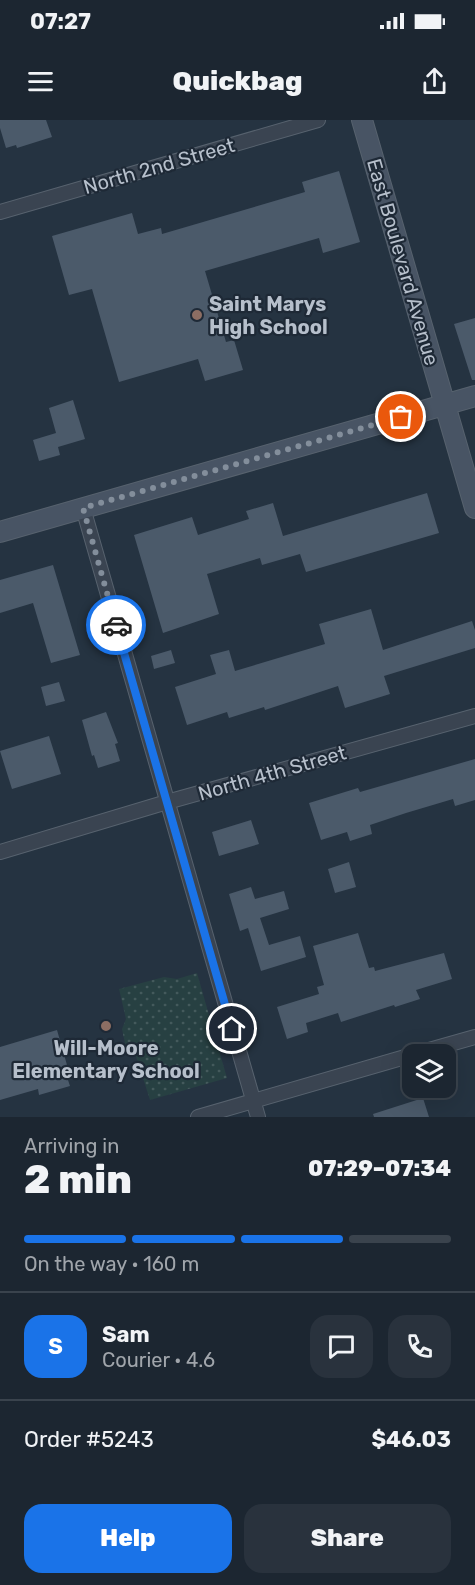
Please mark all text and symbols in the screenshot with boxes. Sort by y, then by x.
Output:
text: 07:27 [30,8,91,35]
icon: menu [24,65,57,98]
text: Quickbag [173,65,302,97]
icon: share [418,65,451,98]
street label: North 2nd Street [81,133,238,199]
street label: East Boulevard Avenue [362,156,444,368]
place label: Saint Marys High School [209,292,328,339]
marker: Saint Marys High School [190,308,204,322]
pin [375,391,426,442]
icon: bag [384,400,417,433]
courier [86,595,146,655]
icon: car [100,609,133,642]
street label: North 4th Street [195,740,349,806]
pin [206,1003,257,1054]
icon: home [215,1012,248,1045]
marker: Will-Moore Elementary School [99,1019,113,1033]
place label: Will-Moore Elementary School [12,1036,200,1083]
map controls [402,1044,456,1098]
button: layers [402,1044,456,1098]
text: Arriving in [24,1134,119,1158]
text: 07:29–07:34 [308,1155,451,1182]
text: 2 min [24,1157,132,1203]
text: On the way · 160 m [24,1252,199,1276]
button: chat [310,1315,373,1378]
button: phone [388,1315,451,1378]
text: Sam [102,1321,150,1348]
text: S [48,1333,63,1360]
text: Courier · 4.6 [102,1348,215,1372]
text: Order #5243 [24,1426,154,1453]
text: $46.03 [371,1426,451,1453]
button: Help [24,1504,232,1573]
button: Share [244,1504,451,1573]

